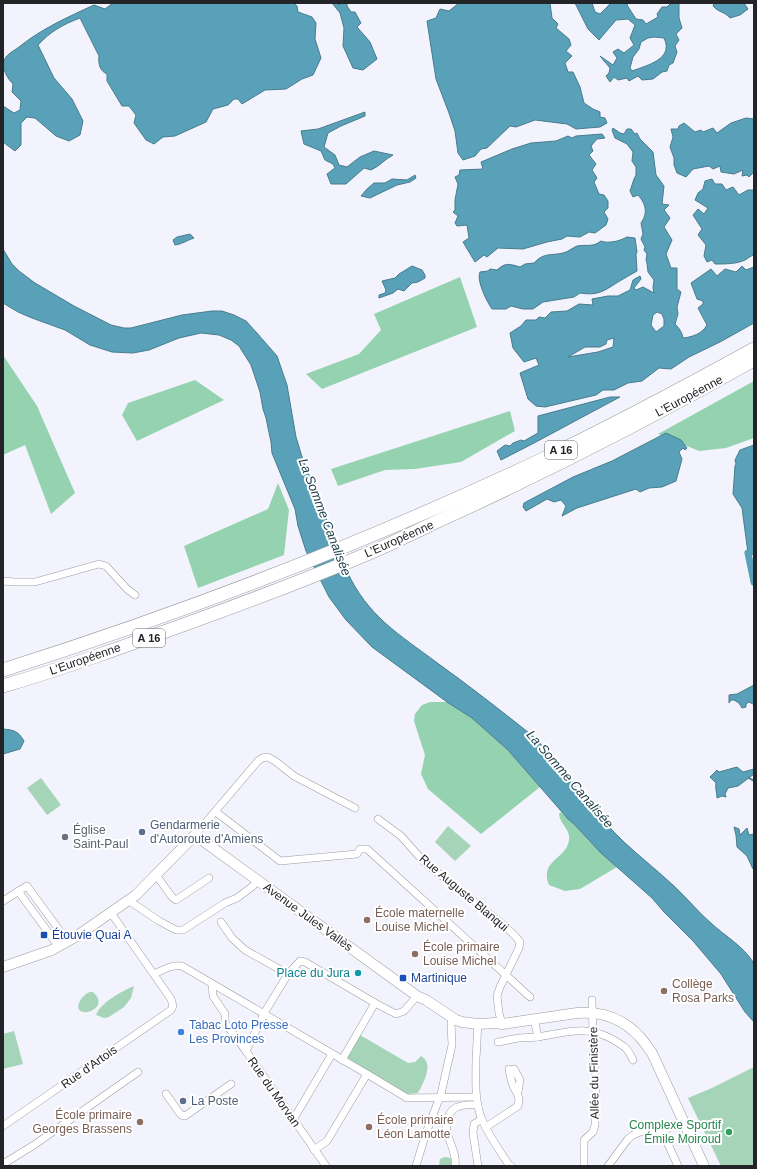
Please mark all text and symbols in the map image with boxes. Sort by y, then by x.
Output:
street label: L'Européenne [653,372,725,420]
road number: A 16 [545,441,577,459]
water label: La Somme Canalisée [296,456,354,578]
street label: L'Européenne [362,517,436,561]
road number: A 16 [133,629,165,647]
street label: L'Européenne [48,640,123,678]
water label: La Somme Canalisée [524,727,616,831]
place label: Gendarmerie d'Autoroute d'Amiens [150,818,263,846]
place label: Église Saint-Paul [73,822,128,851]
marker: Gendarmerie d'Autoroute d'Amiens [137,827,147,837]
marker: Église Saint-Paul [60,832,70,842]
street label: Rue Auguste Blanqui [417,852,511,934]
street label: Avenue Jules Vallès [261,880,355,954]
place label: École maternelle Louise Michel [375,905,465,934]
marker: École maternelle Louise Michel [362,915,372,925]
place label: Étouvie Quai A [52,927,131,942]
marker: Étouvie Quai A [39,930,49,940]
place label: École primaire Louise Michel [423,939,500,968]
marker: École primaire Louise Michel [410,949,420,959]
place label: Place du Jura [277,966,350,980]
marker: Place du Jura [353,968,363,978]
place label: Martinique [411,971,467,985]
marker: Martinique [398,973,408,983]
place label: Collège Rosa Parks [672,977,734,1005]
marker: Collège Rosa Parks [659,986,669,996]
place label: Tabac Loto Presse Les Provinces [189,1018,289,1046]
street label: Allée du Finistère [586,1026,602,1119]
marker: Tabac Loto Presse Les Provinces [176,1027,186,1037]
street label: Rue d'Artois [58,1043,120,1091]
street label: Rue du Morvan [245,1054,303,1130]
place label: La Poste [191,1094,239,1108]
marker: La Poste [178,1096,188,1106]
place label: École primaire Georges Brassens [33,1107,132,1136]
place label: École primaire Léon Lamotte [377,1112,454,1141]
marker: École primaire Georges Brassens [135,1117,145,1127]
place label: Complexe Sportif Émile Moiroud [629,1118,722,1146]
marker: École primaire Léon Lamotte [364,1122,374,1132]
marker: Complexe Sportif Émile Moiroud [724,1127,734,1137]

